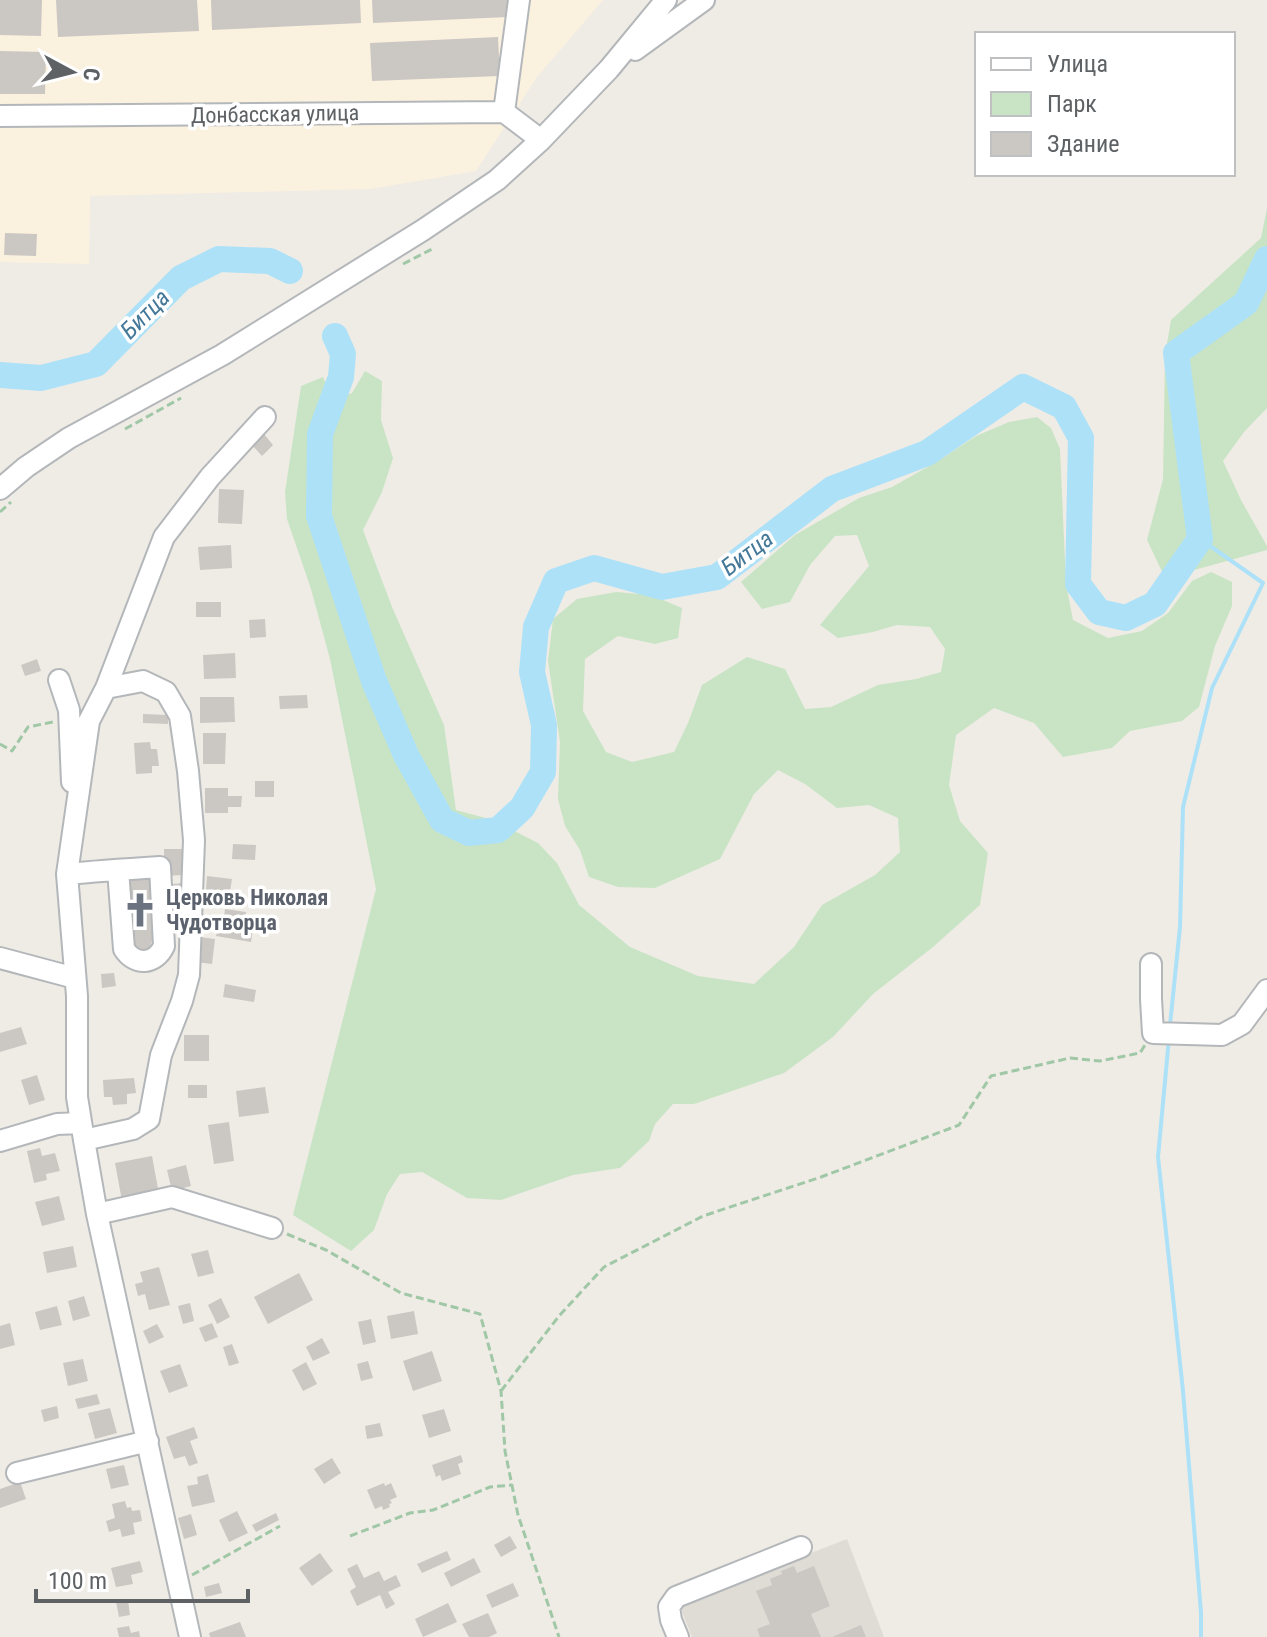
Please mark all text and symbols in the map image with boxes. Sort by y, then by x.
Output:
north arrow [32,32,112,112]
legend [975,32,1235,176]
text: Улица [1047,50,1108,78]
text: С [78,67,105,82]
text: Парк [1047,90,1097,118]
street label: Донбасская улица [191,100,359,128]
text: Здание [1047,130,1119,158]
water label: Битца [115,284,175,344]
water label: Битца [715,524,779,582]
place label: Церковь Николая Чудотворца [166,885,328,935]
church icon: Церковь Николая Чудотворца [121,891,159,929]
scale bar [36,1553,248,1603]
text: 100 m [48,1567,107,1595]

